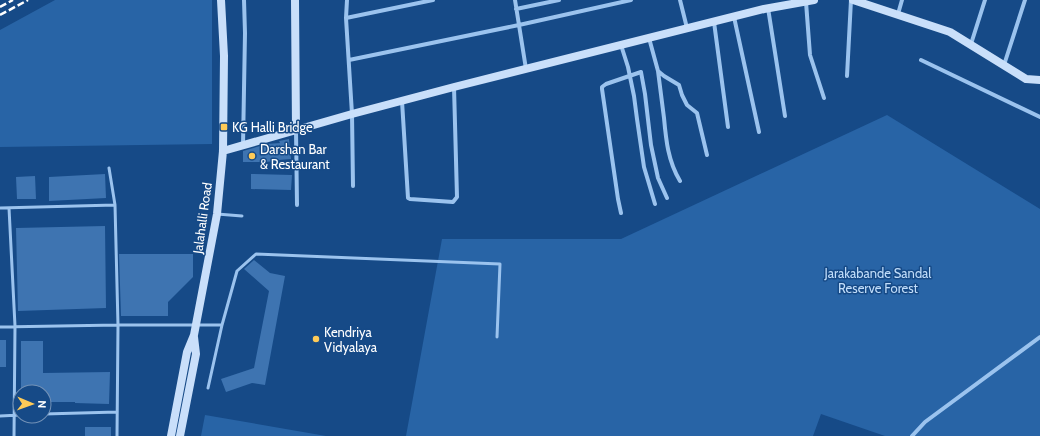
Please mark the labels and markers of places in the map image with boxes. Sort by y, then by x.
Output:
place label: KG Halli Bridge [232,119,313,135]
marker: KG Halli Bridge [219,122,229,132]
place label: Darshan Bar & Restaurant [260,141,330,172]
marker: Darshan Bar & Restaurant [247,151,257,161]
place label: Kendriya Vidyalaya [324,324,378,355]
marker: Kendriya Vidyalaya [311,334,321,344]

